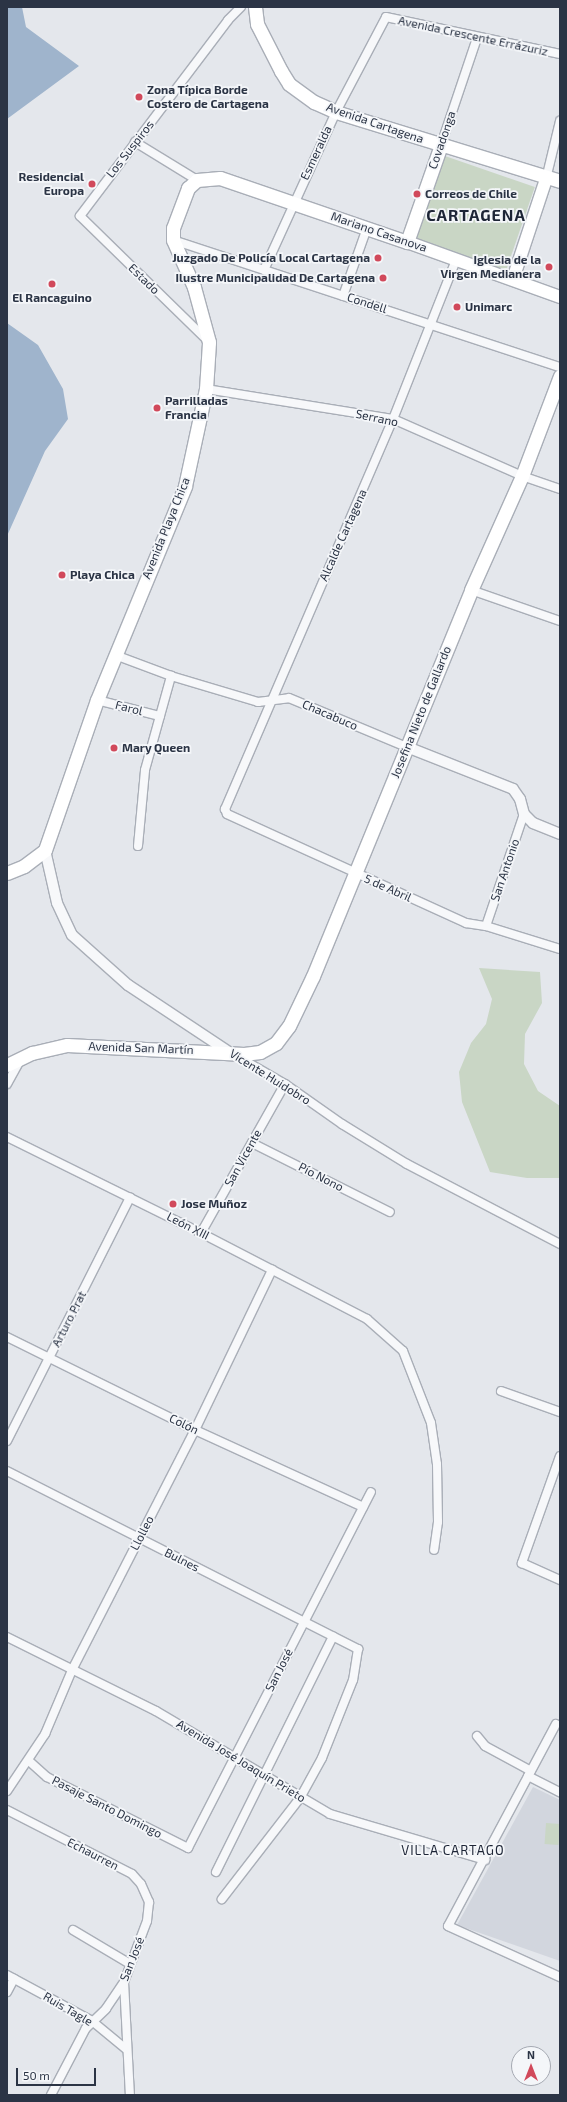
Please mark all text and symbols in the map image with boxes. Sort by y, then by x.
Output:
street label: Avenida Crescente Errázuriz [397,13,549,59]
place label: Zona Típica Borde Costero de Cartagena [147,83,269,111]
marker: Zona Típica Borde Costero de Cartagena [134,92,144,102]
street label: Avenida Cartagena [324,100,426,146]
street label: Covadonga [425,109,459,171]
street label: Los Suspiros [103,117,157,181]
street label: Esmeralda [297,124,335,182]
place label: Residencial Europa [19,170,84,198]
marker: Residencial Europa [87,179,97,189]
place label: Correos de Chile [425,187,517,201]
marker: Correos de Chile [412,189,422,199]
district label: CARTAGENA [426,205,526,225]
street label: Mariano Casanova [329,209,429,255]
place label: Juzgado De Policía Local Cartagena [172,251,370,265]
marker: Juzgado De Policía Local Cartagena [373,253,383,263]
place label: Iglesia de la Virgen Medianera [440,253,541,281]
street label: Estado [125,261,163,297]
marker: Iglesia de la Virgen Medianera [544,262,554,272]
place label: Ilustre Municipalidad De Cartagena [176,271,375,285]
marker: Ilustre Municipalidad De Cartagena [378,273,388,283]
marker: El Rancaguino [47,279,57,289]
street label: Condell [345,290,389,316]
place label: El Rancaguino [12,291,92,305]
place label: Unimarc [465,300,512,314]
marker: Unimarc [452,302,462,312]
place label: Parrilladas Francia [165,394,228,422]
marker: Parrilladas Francia [152,403,162,413]
street label: Serrano [354,406,400,430]
street label: Avenida Playa Chica [139,475,193,581]
street label: Alcalde Cartagena [316,487,370,583]
place label: Playa Chica [70,568,135,582]
marker: Playa Chica [57,570,67,580]
street label: Josefina Nieto de Gallardo [388,644,454,780]
street label: Chacabuco [300,697,360,733]
street label: Farol [114,698,144,718]
place label: Mary Queen [122,741,190,755]
marker: Mary Queen [109,743,119,753]
street label: San Antonio [488,837,522,903]
street label: 5 de Abril [362,871,414,905]
street label: Avenida San Martín [88,1039,194,1057]
street label: Vicente Huidobro [227,1046,313,1108]
street label: San Vicente [221,1127,265,1189]
street label: Pío Nono [296,1160,346,1194]
place label: Jose Muñoz [181,1197,247,1211]
marker: Jose Muñoz [168,1199,178,1209]
street label: León XIII [164,1209,212,1243]
street label: Arturo Prat [49,1289,89,1349]
street label: Colón [167,1411,201,1437]
street label: Llolleo [127,1513,157,1553]
street label: Bulnes [162,1545,202,1575]
street label: San José [262,1646,296,1694]
street label: Avenida José Joaquín Prieto [174,1717,308,1805]
street label: Pasaje Santo Domingo [50,1773,164,1841]
street label: Echaurren [65,1835,121,1873]
district label: VILLA CARTAGO [401,1842,505,1858]
street label: San José [117,1935,147,1983]
street label: Ruis Tagle [41,1989,95,2029]
north arrow [511,2046,551,2086]
text: N [527,2048,535,2061]
scale bar [18,2060,98,2086]
text: 50 m [23,2068,50,2082]

